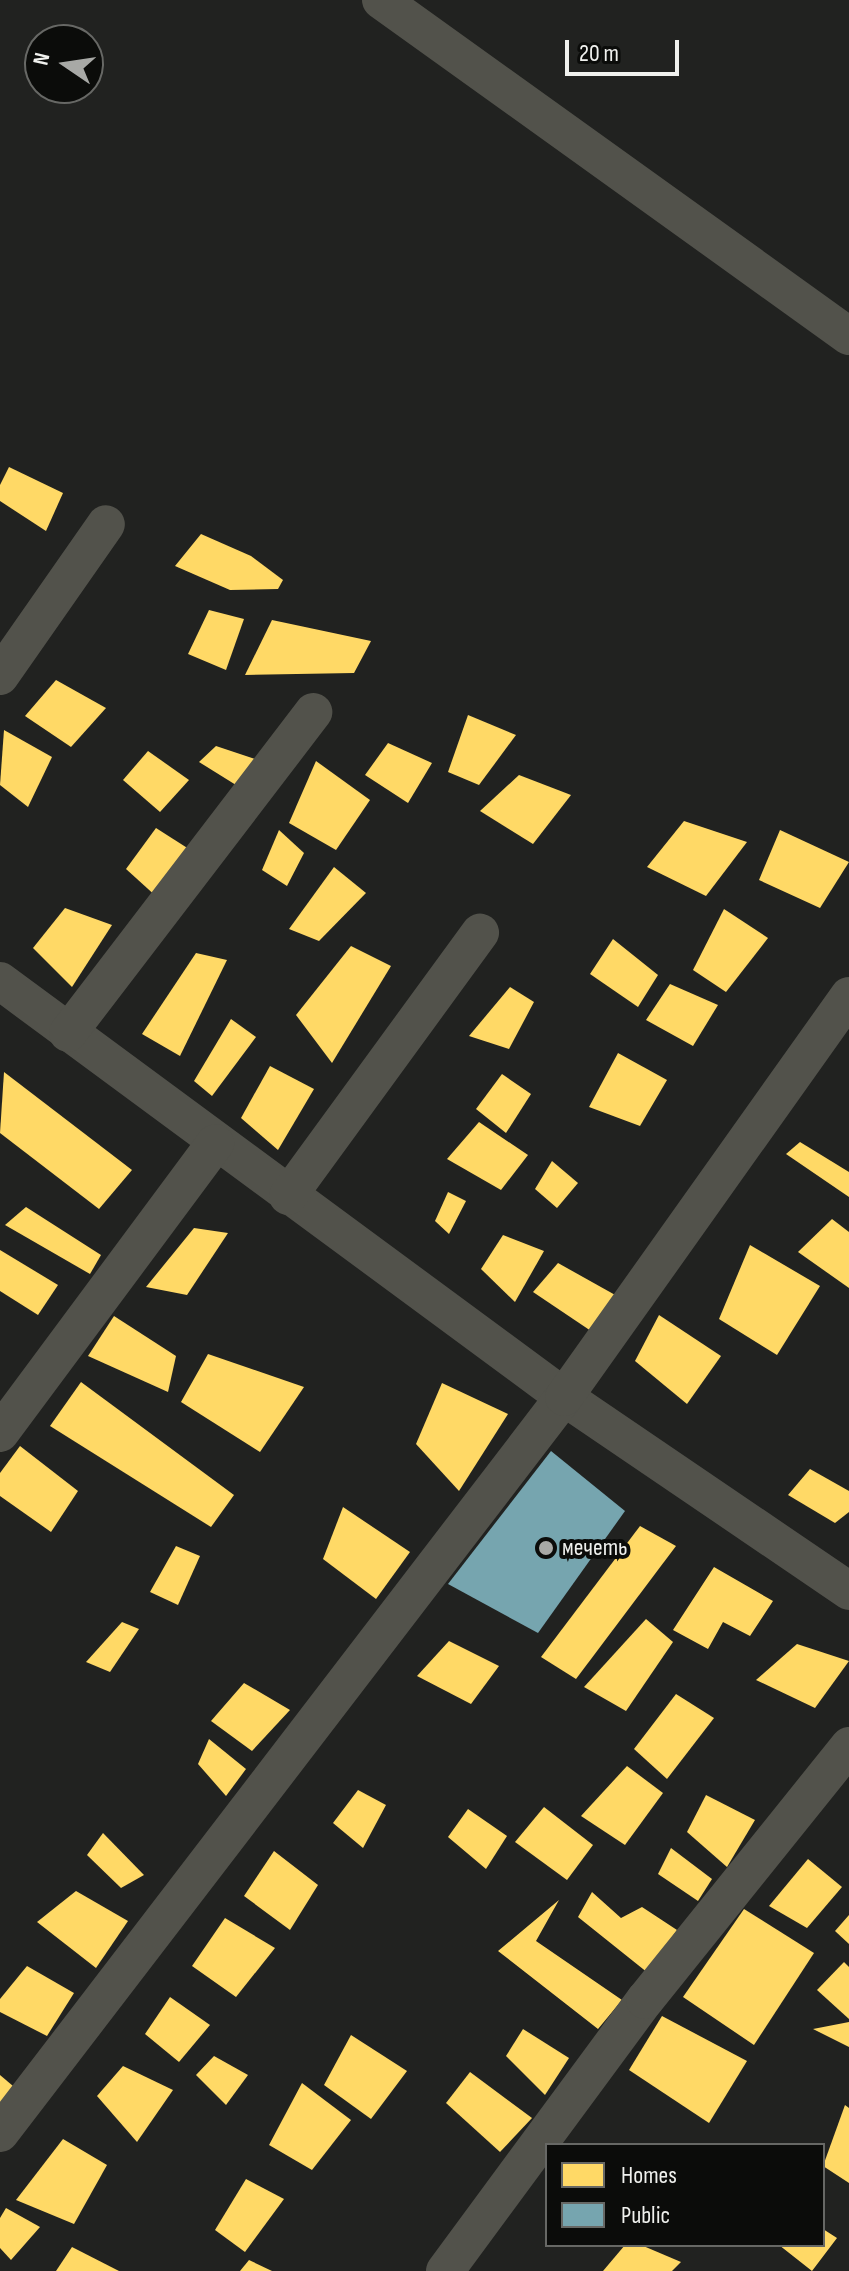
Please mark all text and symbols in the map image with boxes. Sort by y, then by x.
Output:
north arrow [24,24,104,104]
scale bar [569,24,683,74]
text: 20 m [579,39,619,68]
text: N [28,50,57,68]
place label: мечеть [562,1534,628,1562]
marker: мечеть [537,1539,555,1557]
legend [545,2143,825,2247]
text: Homes [621,2161,677,2190]
text: Public [621,2201,670,2230]

